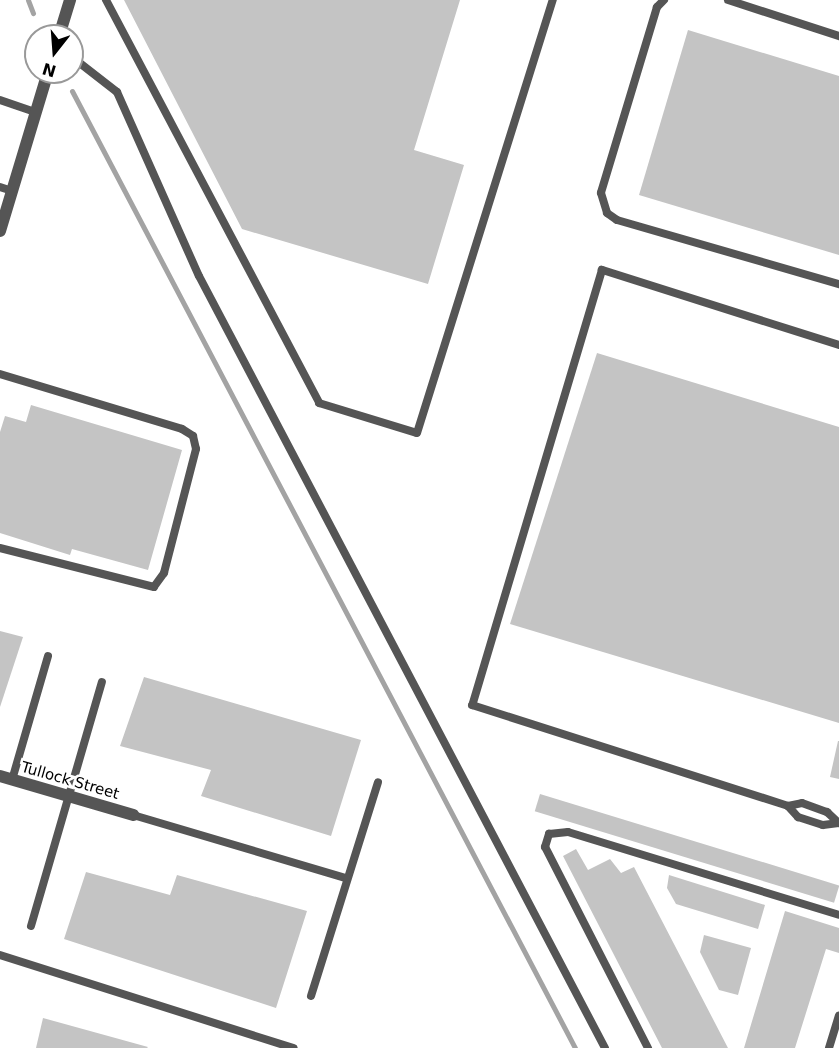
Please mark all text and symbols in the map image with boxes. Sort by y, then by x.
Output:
north arrow [24,24,84,84]
text: N [40,59,58,81]
street label: Tullock Street [19,758,121,804]

